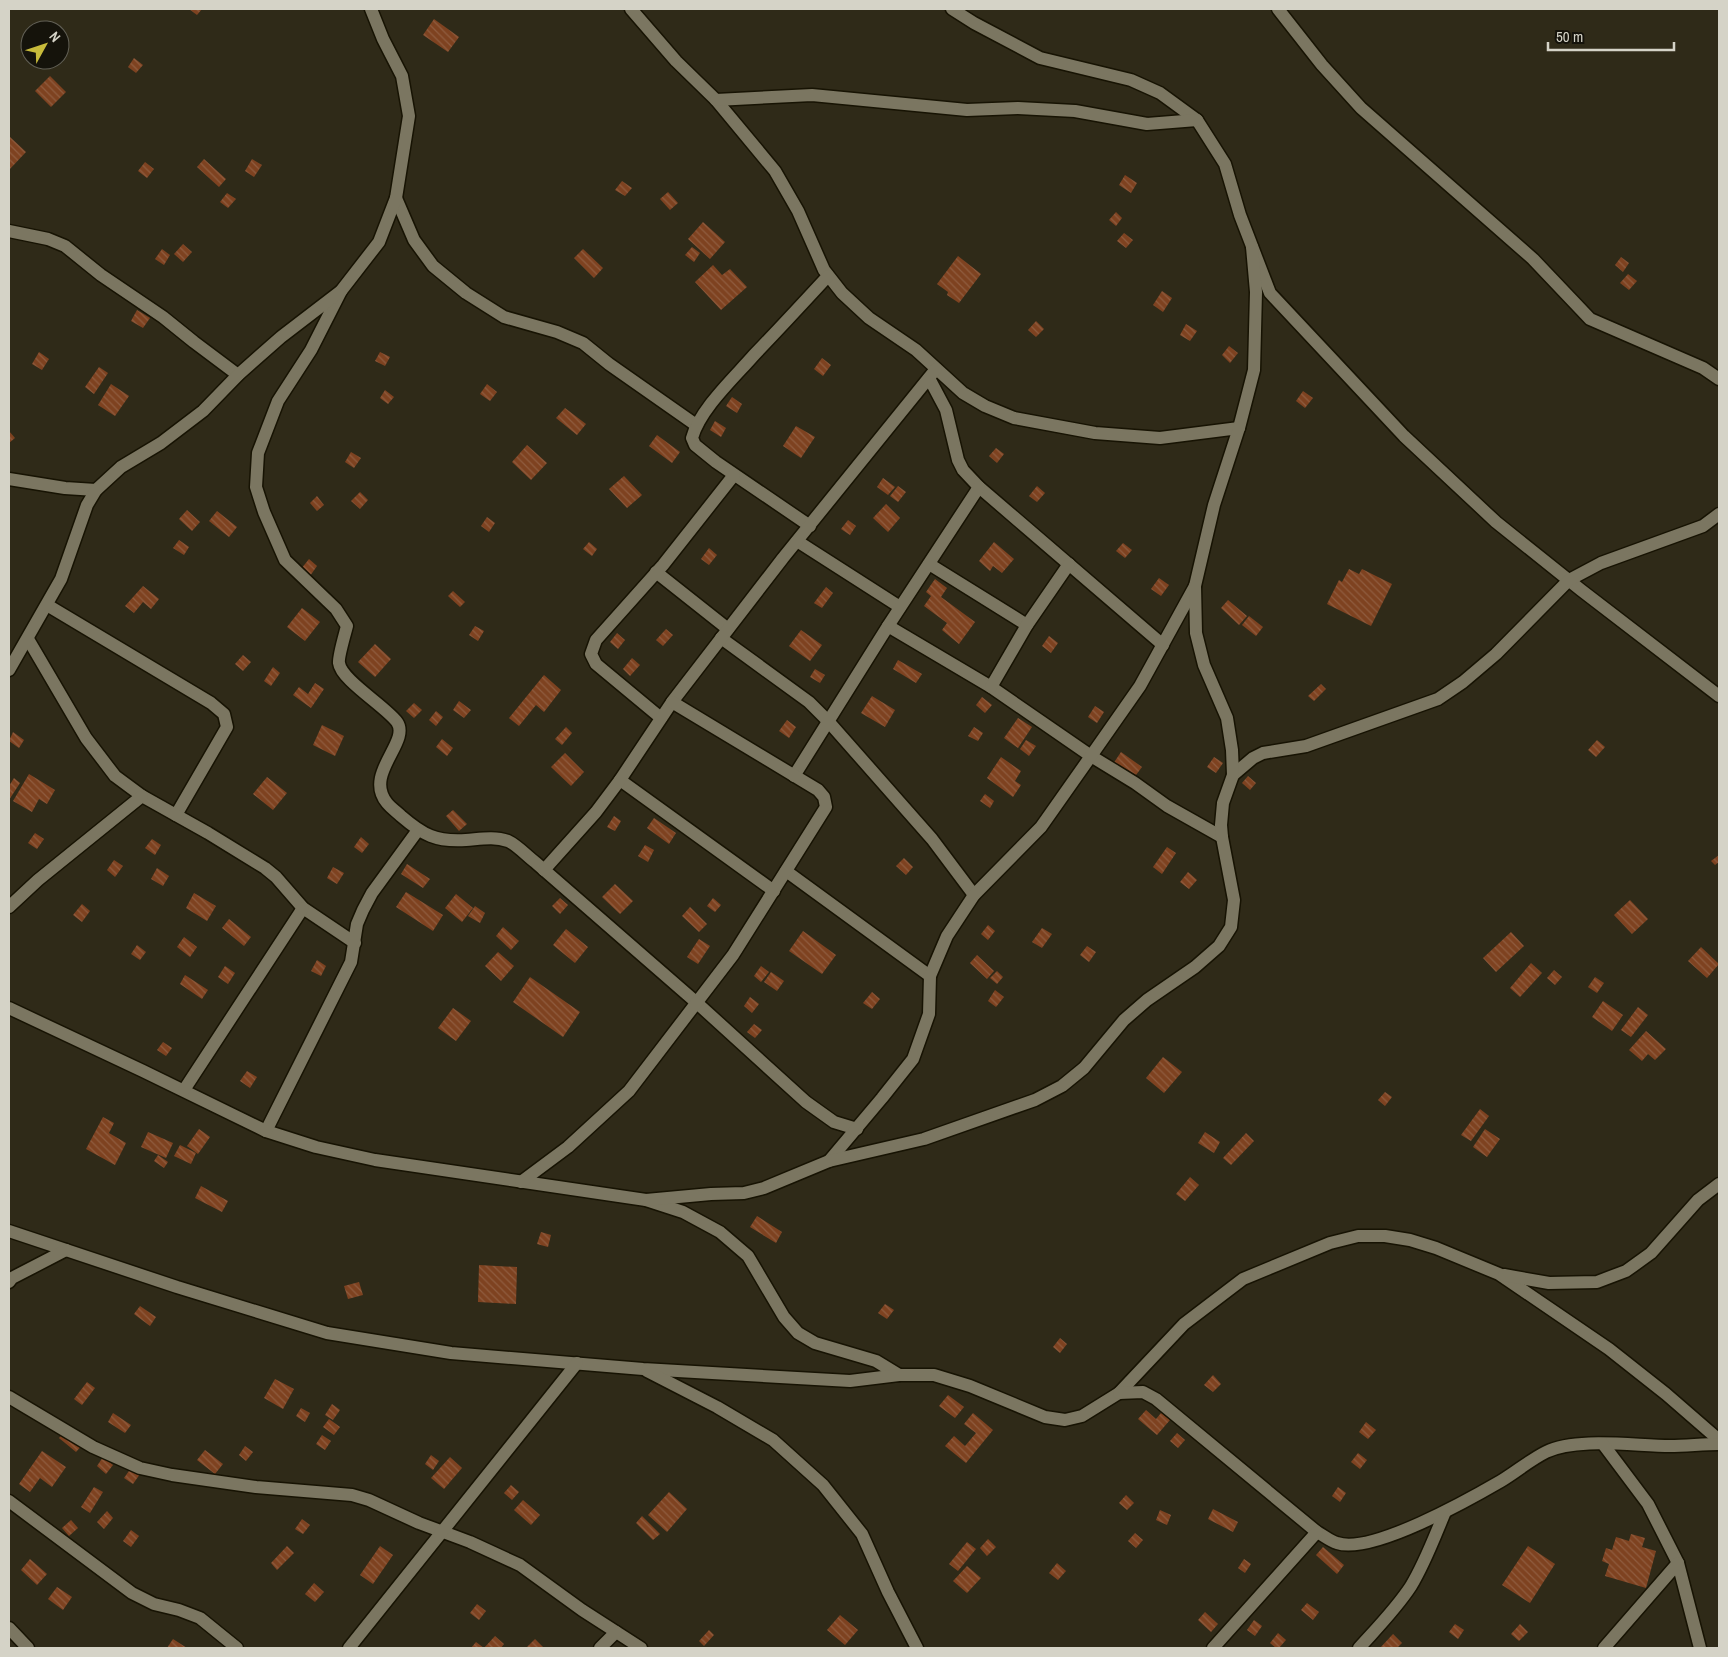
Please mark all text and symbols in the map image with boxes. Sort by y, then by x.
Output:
north arrow [20,20,70,70]
scale bar [1548,20,1674,52]
text: 50 m [1556,26,1583,47]
text: N [45,28,65,46]

